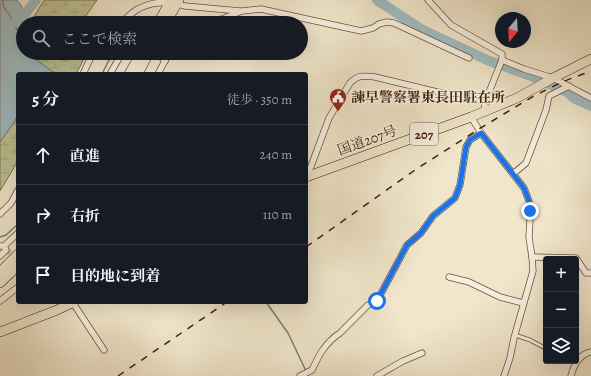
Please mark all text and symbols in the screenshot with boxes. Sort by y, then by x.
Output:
north arrow [495,12,531,48]
search box [16,16,308,60]
icon: search [30,27,52,49]
text: ここで検索 [62,29,137,49]
public building icon: 諫早警察署東長田駐在所 [328,87,348,112]
text: 5 分 [32,88,59,111]
place label: 諫早警察署東長田駐在所 [351,88,505,107]
text: 徒歩 · 350 m [227,91,292,108]
street label: 国道207号 [335,121,400,160]
road number: 207 [410,123,438,145]
icon: ahead [32,144,54,166]
text: 直進 [70,146,100,166]
text: 240 m [260,146,292,163]
route end [521,202,539,220]
icon: right [32,204,54,226]
text: 右折 [70,206,100,226]
text: 110 m [263,206,292,223]
map controls [543,256,579,364]
button: + [543,256,579,292]
icon: arrive [32,264,54,286]
text: 目的地に到着 [70,266,160,286]
route start [368,292,386,310]
button: − [543,292,579,328]
button: layers [543,328,579,364]

